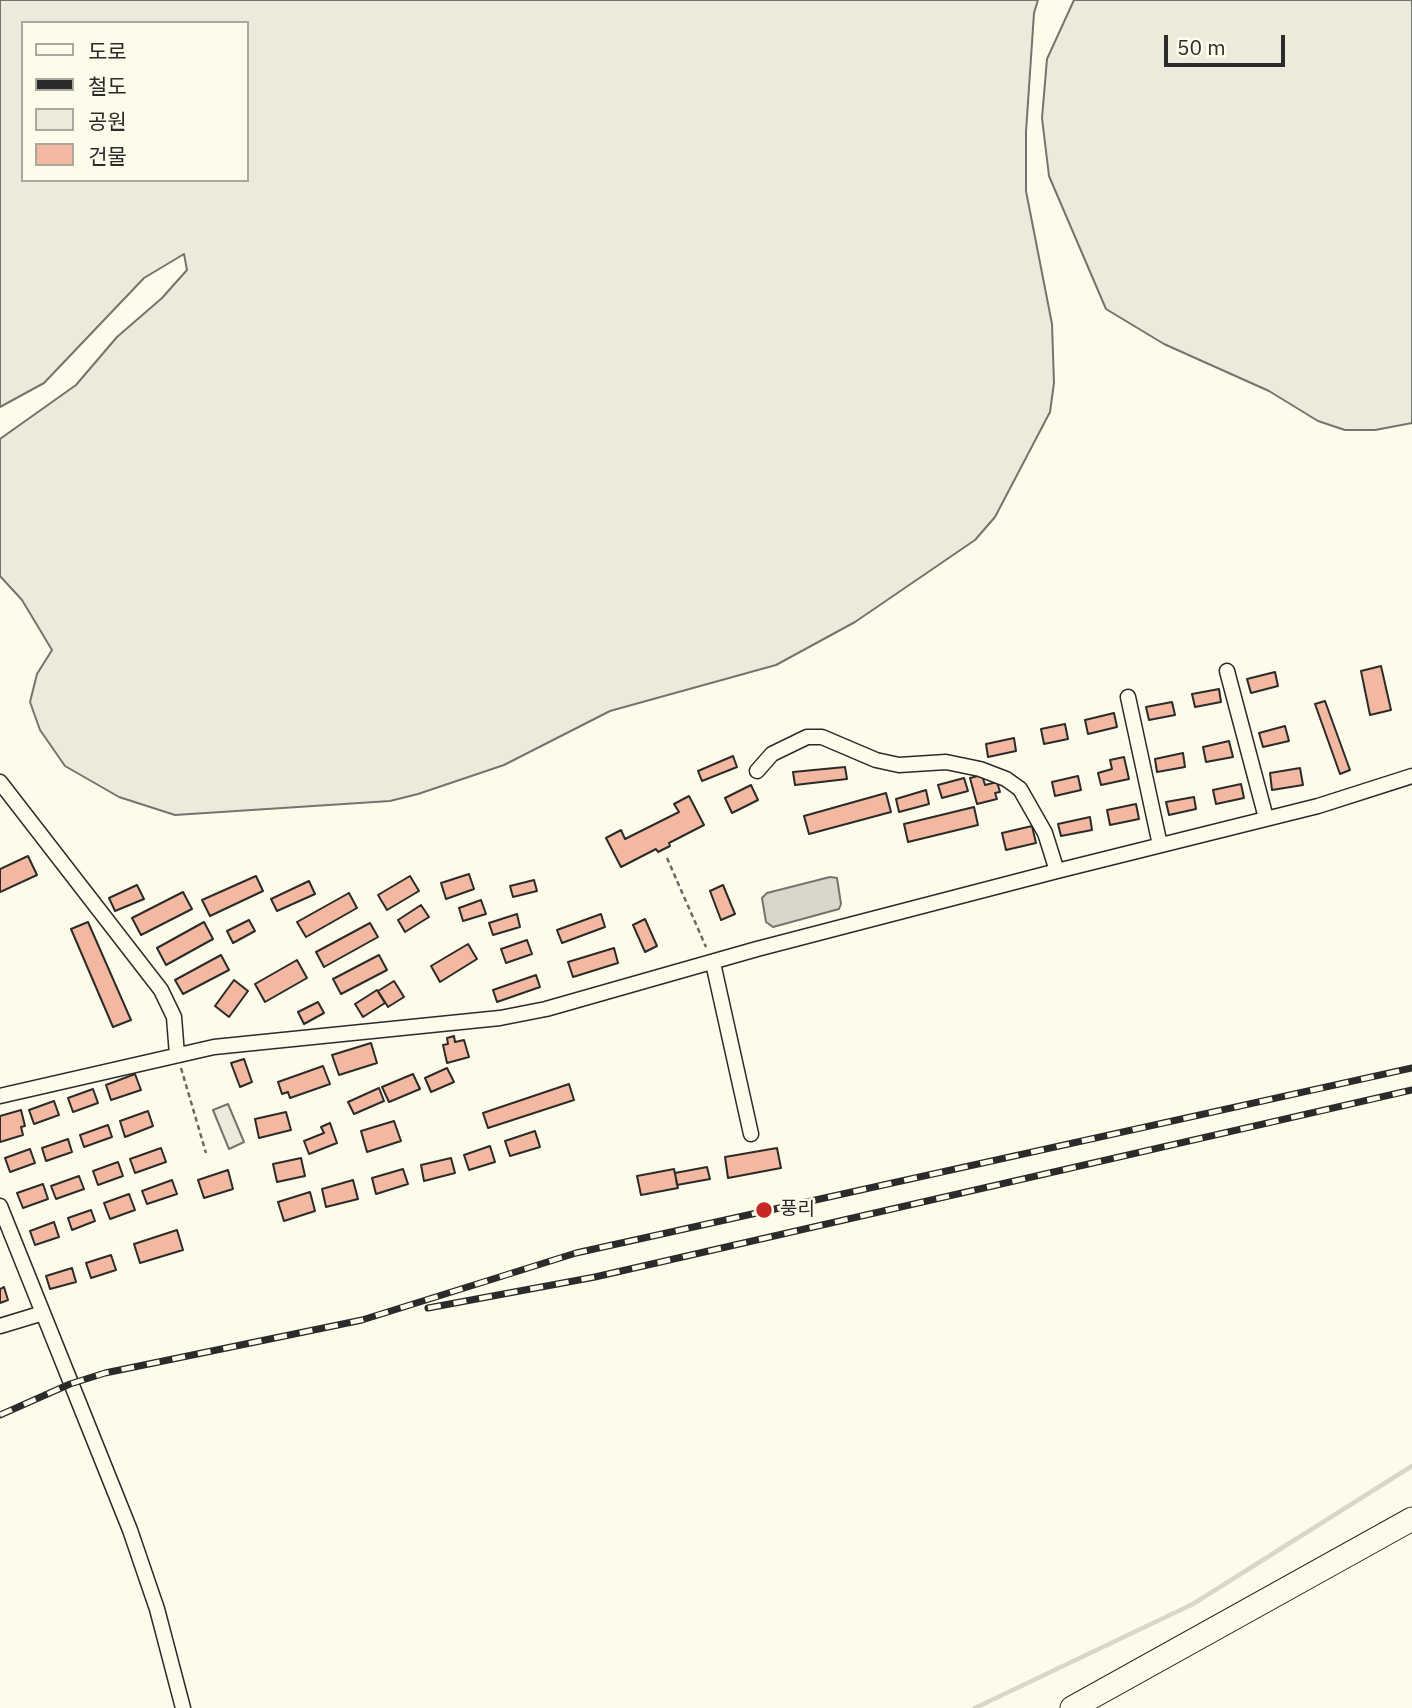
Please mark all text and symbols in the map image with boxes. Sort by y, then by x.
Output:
legend [21,21,248,182]
scale bar [1167,21,1288,65]
text: 50 m [1177,33,1226,61]
text: 도로 [88,37,127,65]
text: 철도 [88,72,127,100]
text: 공원 [88,107,127,135]
text: 건물 [88,142,127,170]
place label: 풍리 [780,1199,815,1221]
marker: 풍리 [754,1200,774,1220]

